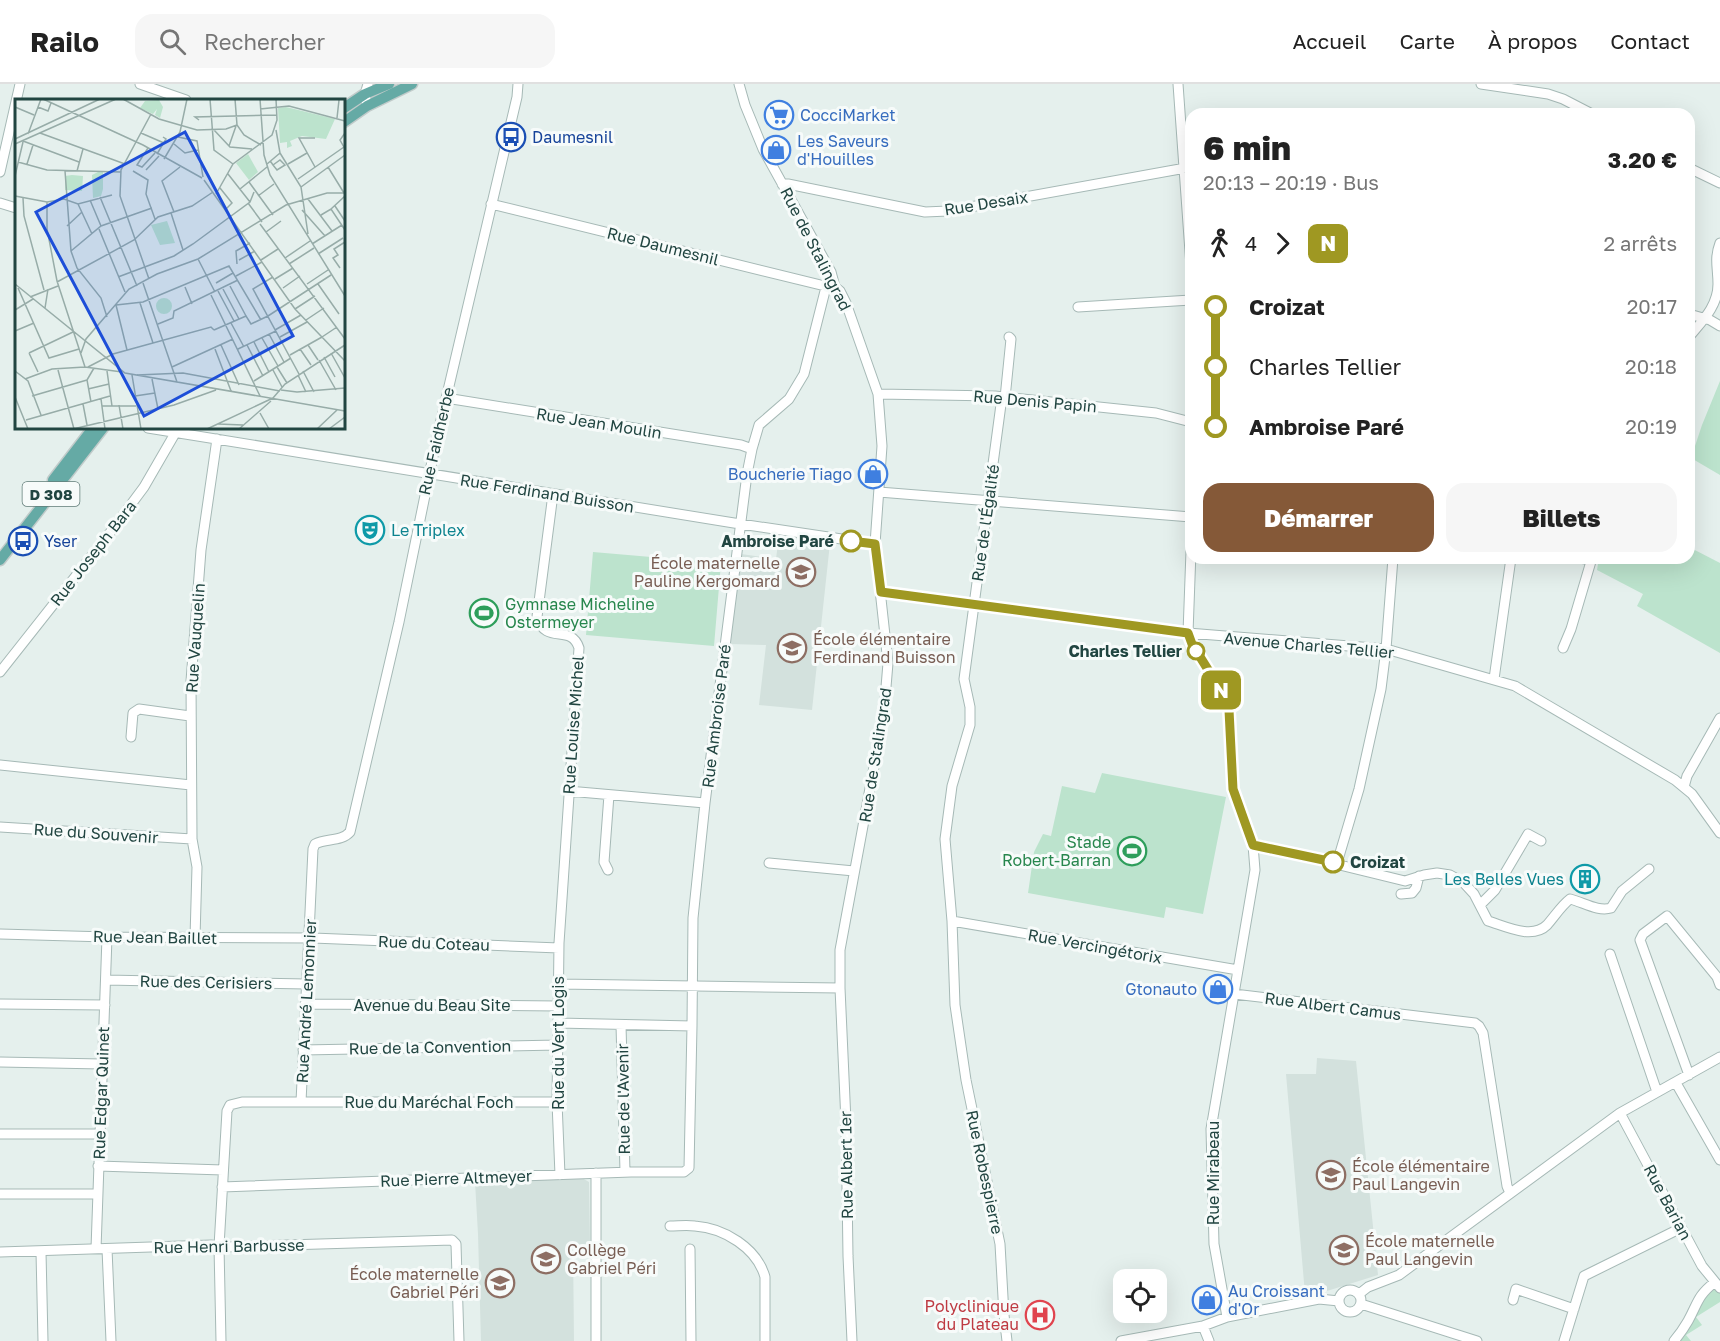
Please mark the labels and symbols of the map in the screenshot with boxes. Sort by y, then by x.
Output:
inset map [15,99,345,429]
supermarket icon: CocciMarket [763,99,795,131]
place label: CocciMarket [800,105,896,125]
bus stop icon: Daumesnil [495,121,527,153]
place label: Daumesnil [532,127,613,147]
place label: Les Saveurs d'Houilles [797,131,889,169]
shop icon: Les Saveurs d'Houilles [760,134,792,166]
street label: Rue de Stalingrad [776,184,856,314]
street label: Rue Desaix [943,186,1030,219]
street label: Rue Daumesnil [605,222,721,270]
street label: Rue Faidherbe [414,385,458,497]
street label: Rue Denis Papin [972,386,1098,416]
street label: Rue Jean Moulin [535,403,663,443]
shop icon: Boucherie Tiago [857,458,889,490]
street label: Rue de l'Égalité [967,463,1003,583]
place label: Boucherie Tiago [728,464,852,484]
street label: Rue Ferdinand Buisson [459,469,635,517]
road number: D 308 [22,482,80,506]
street label: Rue Joseph Bara [46,496,140,610]
theatre icon: Le Triplex [354,514,386,546]
place label: Le Triplex [391,520,465,540]
bus stop icon: Yser [7,525,39,557]
marker: Ambroise Paré [840,530,862,552]
place label: Yser [44,531,77,551]
place label: Ambroise Paré [721,531,834,551]
place label: École maternelle Pauline Kergomard [634,553,780,591]
school or university icon: École maternelle Pauline Kergomard [785,556,817,588]
street label: Rue Vauquelin [181,582,209,694]
place label: Gymnase Micheline Ostermeyer [505,594,654,632]
sports icon: Gymnase Micheline Ostermeyer [468,597,500,629]
street label: Avenue Charles Tellier [1223,628,1395,662]
place label: École élémentaire Ferdinand Buisson [813,629,956,667]
school or university icon: École élémentaire Ferdinand Buisson [776,632,808,664]
place label: Charles Tellier [1068,641,1182,661]
marker: Charles Tellier [1187,642,1205,660]
street label: Rue Ambroise Paré [697,643,735,789]
street label: Rue Louise Michel [558,655,588,795]
line badge: N [1202,670,1240,710]
street label: Rue de Stalingrad [854,686,896,824]
street label: Rue du Souvenir [33,819,159,847]
place label: Stade Robert-Barran [1002,832,1111,870]
sports icon: Stade Robert-Barran [1116,835,1148,867]
marker: Croizat [1322,851,1344,873]
place label: Croizat [1350,852,1405,872]
building icon: Les Belles Vues [1569,863,1601,895]
place label: Les Belles Vues [1444,869,1564,889]
street label: Rue André Lemonnier [292,918,320,1084]
street label: Rue Vercingétorix [1026,924,1164,968]
street label: Rue Jean Baillet [93,926,217,948]
street label: Rue du Coteau [378,931,490,955]
street label: Rue des Cerisiers [140,971,272,993]
shop icon: Gtonauto [1202,973,1234,1005]
street label: Rue du Vert Logis [548,976,568,1110]
place label: Gtonauto [1125,979,1197,999]
street label: Rue Albert Camus [1264,988,1402,1024]
street label: Avenue du Beau Site [354,995,510,1015]
street label: Rue Edgar Quinet [89,1026,113,1160]
street label: Rue de la Convention [349,1036,511,1058]
street label: Rue de l'Avenir [612,1043,634,1155]
street label: Rue du Maréchal Foch [344,1092,514,1112]
street label: Rue Robespierre [962,1108,1008,1236]
street label: Rue Albert 1er [835,1111,857,1219]
street label: Rue Mirabeau [1203,1121,1223,1225]
place label: École élémentaire Paul Langevin [1352,1156,1490,1194]
school or university icon: École élémentaire Paul Langevin [1315,1159,1347,1191]
street label: Rue Barian [1640,1161,1696,1243]
street label: Rue Pierre Altmeyer [380,1165,532,1191]
place label: École maternelle Paul Langevin [1365,1231,1495,1269]
school or university icon: École maternelle Paul Langevin [1328,1234,1360,1266]
street label: Rue Henri Barbusse [153,1235,305,1257]
place label: Collège Gabriel Péri [567,1240,656,1278]
school or university icon: Collège Gabriel Péri [530,1243,562,1275]
place label: École maternelle Gabriel Péri [349,1264,479,1302]
school or university icon: École maternelle Gabriel Péri [484,1267,516,1299]
place label: Au Croissant d'Or [1228,1281,1325,1319]
shop icon: Au Croissant d'Or [1191,1284,1223,1316]
place label: Polyclinique du Plateau [925,1296,1019,1334]
hospital icon: Polyclinique du Plateau [1024,1299,1056,1331]

